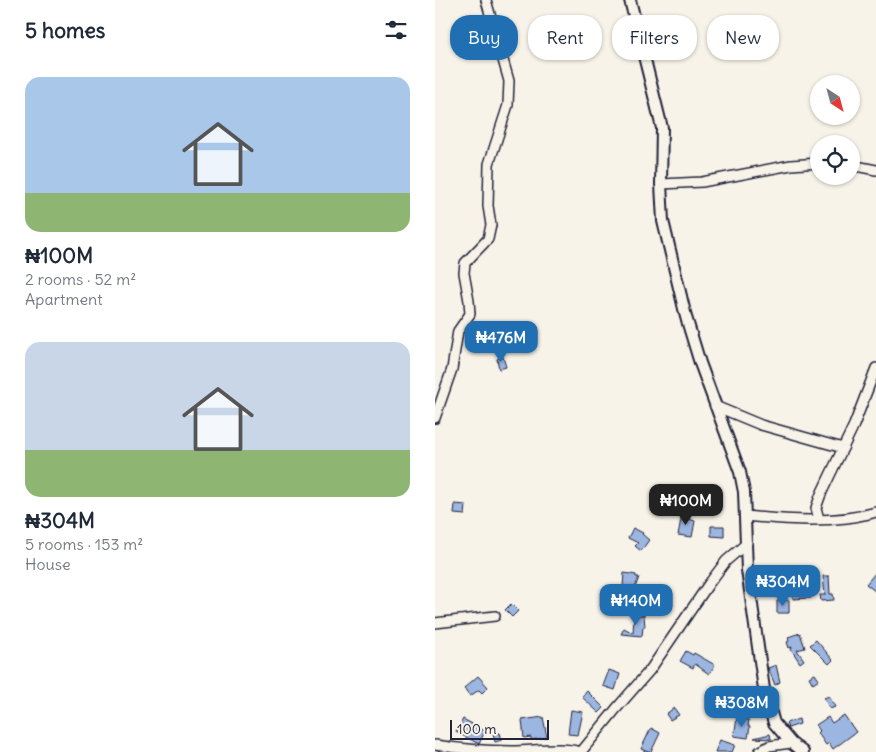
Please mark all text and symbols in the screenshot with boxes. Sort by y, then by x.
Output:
chip: Buy [450,15,518,60]
chip: Rent [528,15,602,60]
chip: Filters [612,15,697,60]
chip: New [707,15,779,60]
icon: filters [382,16,410,44]
text: 5 homes [25,17,105,44]
north arrow [810,75,860,125]
map controls [810,75,860,185]
icon: home [173,109,263,199]
button: locate [810,135,860,185]
text: ₦100M [25,242,93,269]
text: 2 rooms · 52 m² [25,269,136,289]
text: Apartment [25,289,103,309]
pin: ₦476M [466,320,536,363]
text: ₦476M [476,327,526,347]
icon: home [173,374,263,464]
pin: ₦100M [651,484,721,526]
text: ₦100M [660,490,712,510]
text: ₦304M [25,507,95,534]
text: 5 rooms · 153 m² [25,534,143,554]
text: House [25,554,71,574]
pin: ₦304M [748,564,818,607]
text: ₦304M [756,571,810,591]
pin: ₦140M [601,584,671,626]
text: ₦140M [611,590,661,610]
pin: ₦308M [707,686,777,728]
text: ₦308M [715,692,769,712]
scale bar [450,717,549,740]
text: 100 m [457,720,497,738]

